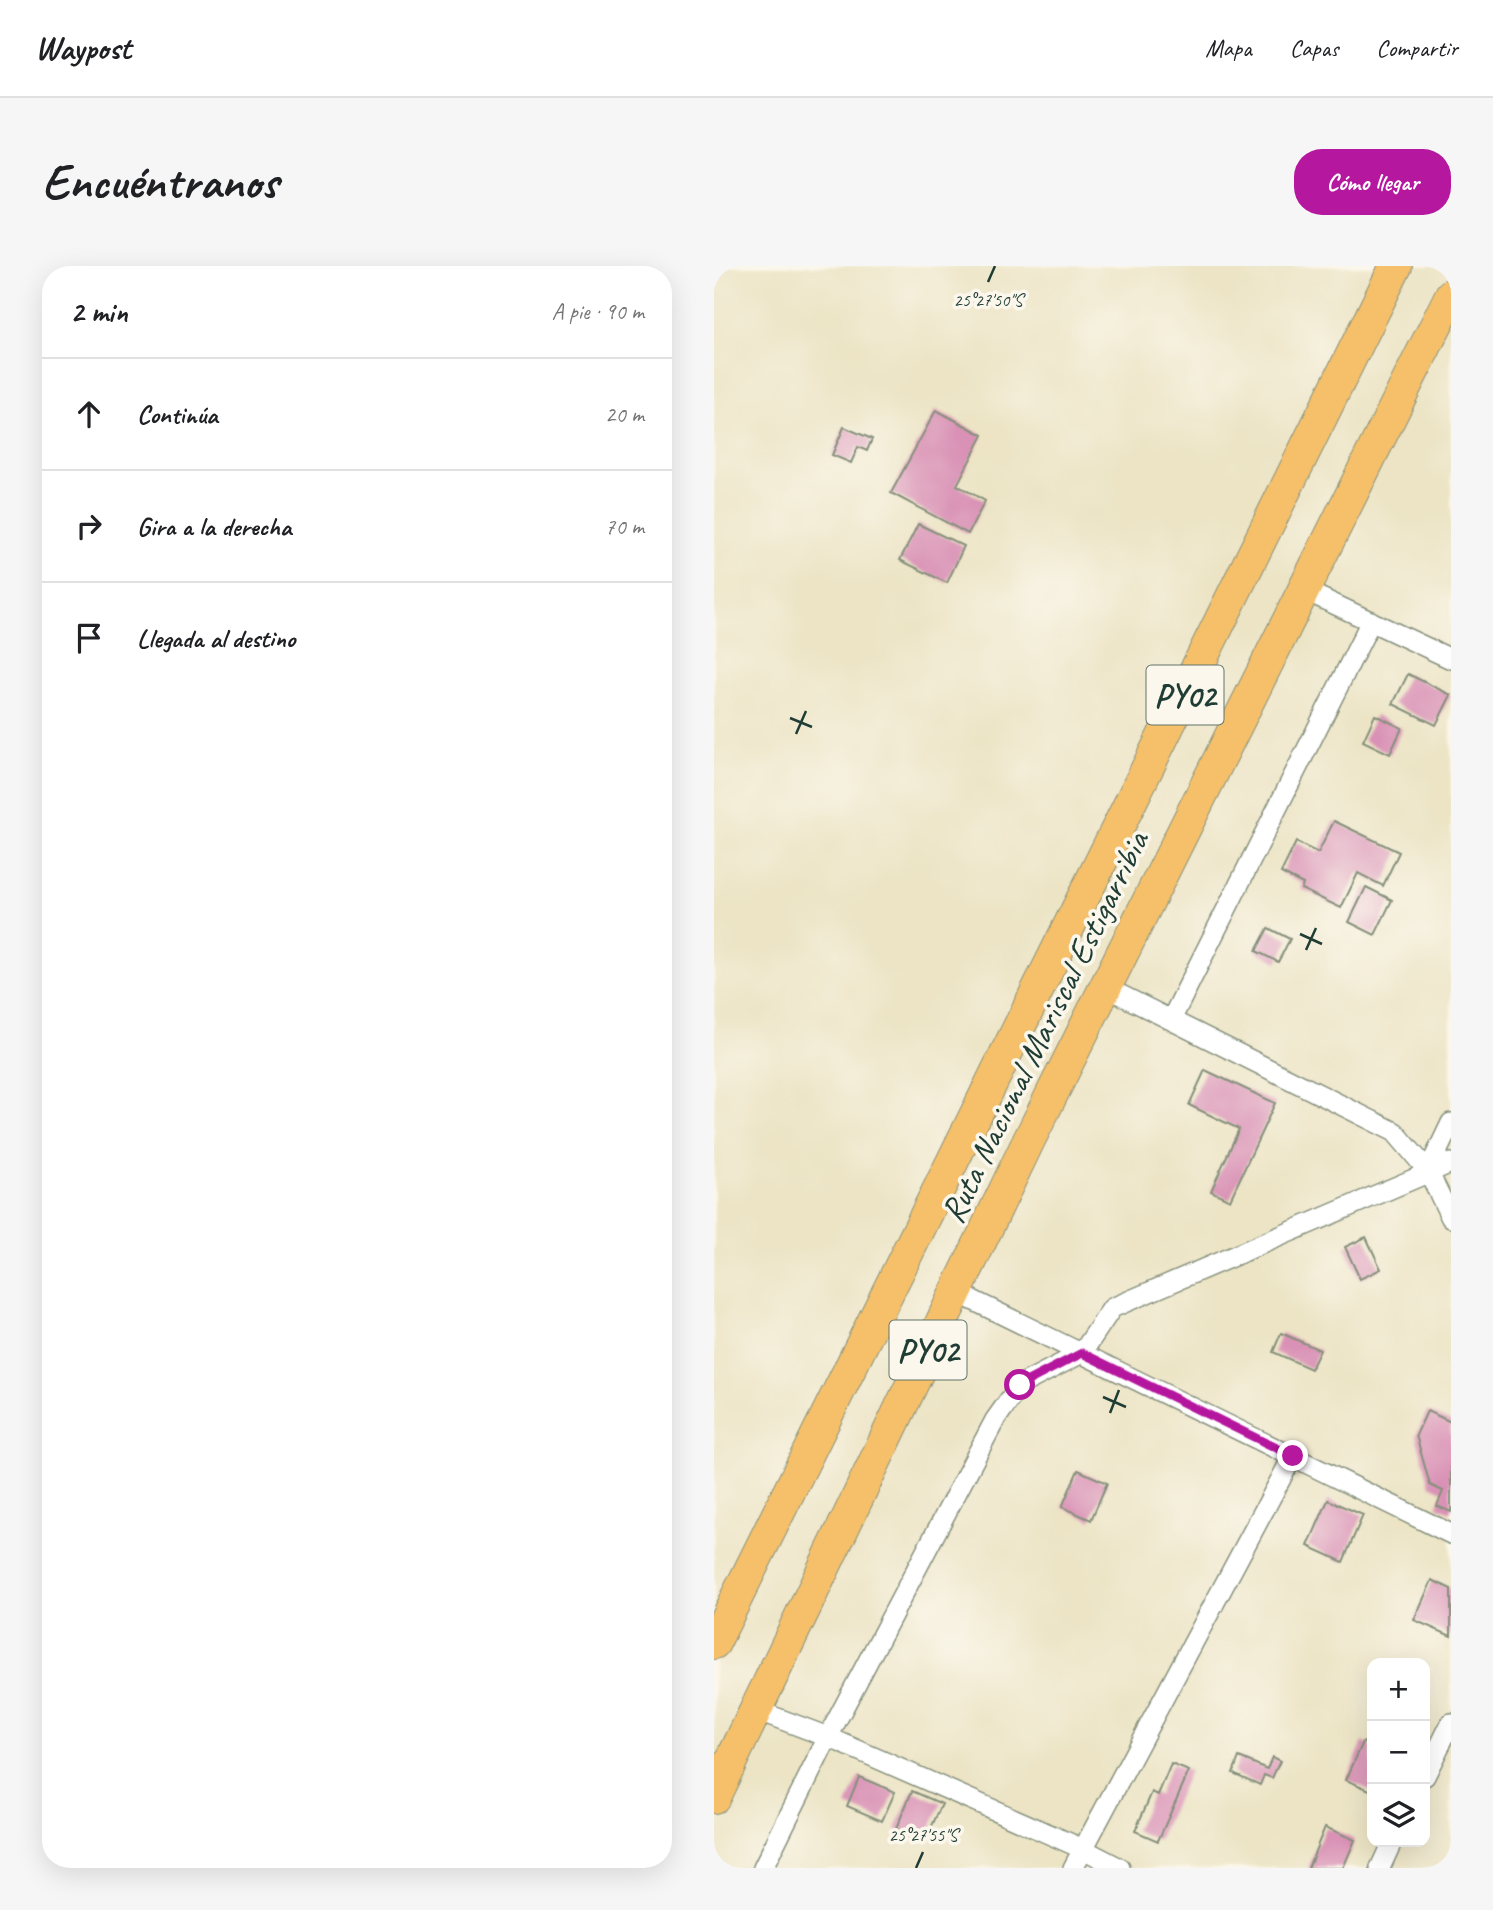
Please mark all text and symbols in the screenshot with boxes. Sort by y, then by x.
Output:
text: Waypost [35,27,131,69]
text: Mapa [1205,33,1252,63]
text: Capas [1290,33,1338,63]
text: Compartir [1376,33,1458,63]
button: Cómo llegar [1294,149,1451,215]
text: Encuéntranos [42,151,278,213]
text: 25°27'50"S [954,289,1026,311]
text: 2 min [70,293,127,331]
text: A pie · 90 m [552,297,644,326]
icon: ahead [70,395,108,433]
text: Continúa [137,398,218,431]
text: 20 m [605,400,644,429]
icon: right [70,507,108,545]
text: Gira a la derecha [137,510,291,543]
text: 70 m [605,512,644,541]
icon: arrive [70,619,108,657]
text: Llegada al destino [137,622,295,655]
road number: PY02 [1147,666,1224,724]
street label: Ruta Nacional Mariscal Estigarribia [930,822,1160,1230]
road number: PY02 [890,1320,966,1380]
route start [1004,1369,1035,1400]
route end [1277,1440,1308,1471]
map controls [1367,1658,1430,1847]
button: + [1367,1658,1430,1721]
button: − [1367,1721,1430,1784]
button: layers [1367,1784,1430,1847]
text: 25°27'55"S [889,1824,961,1846]

